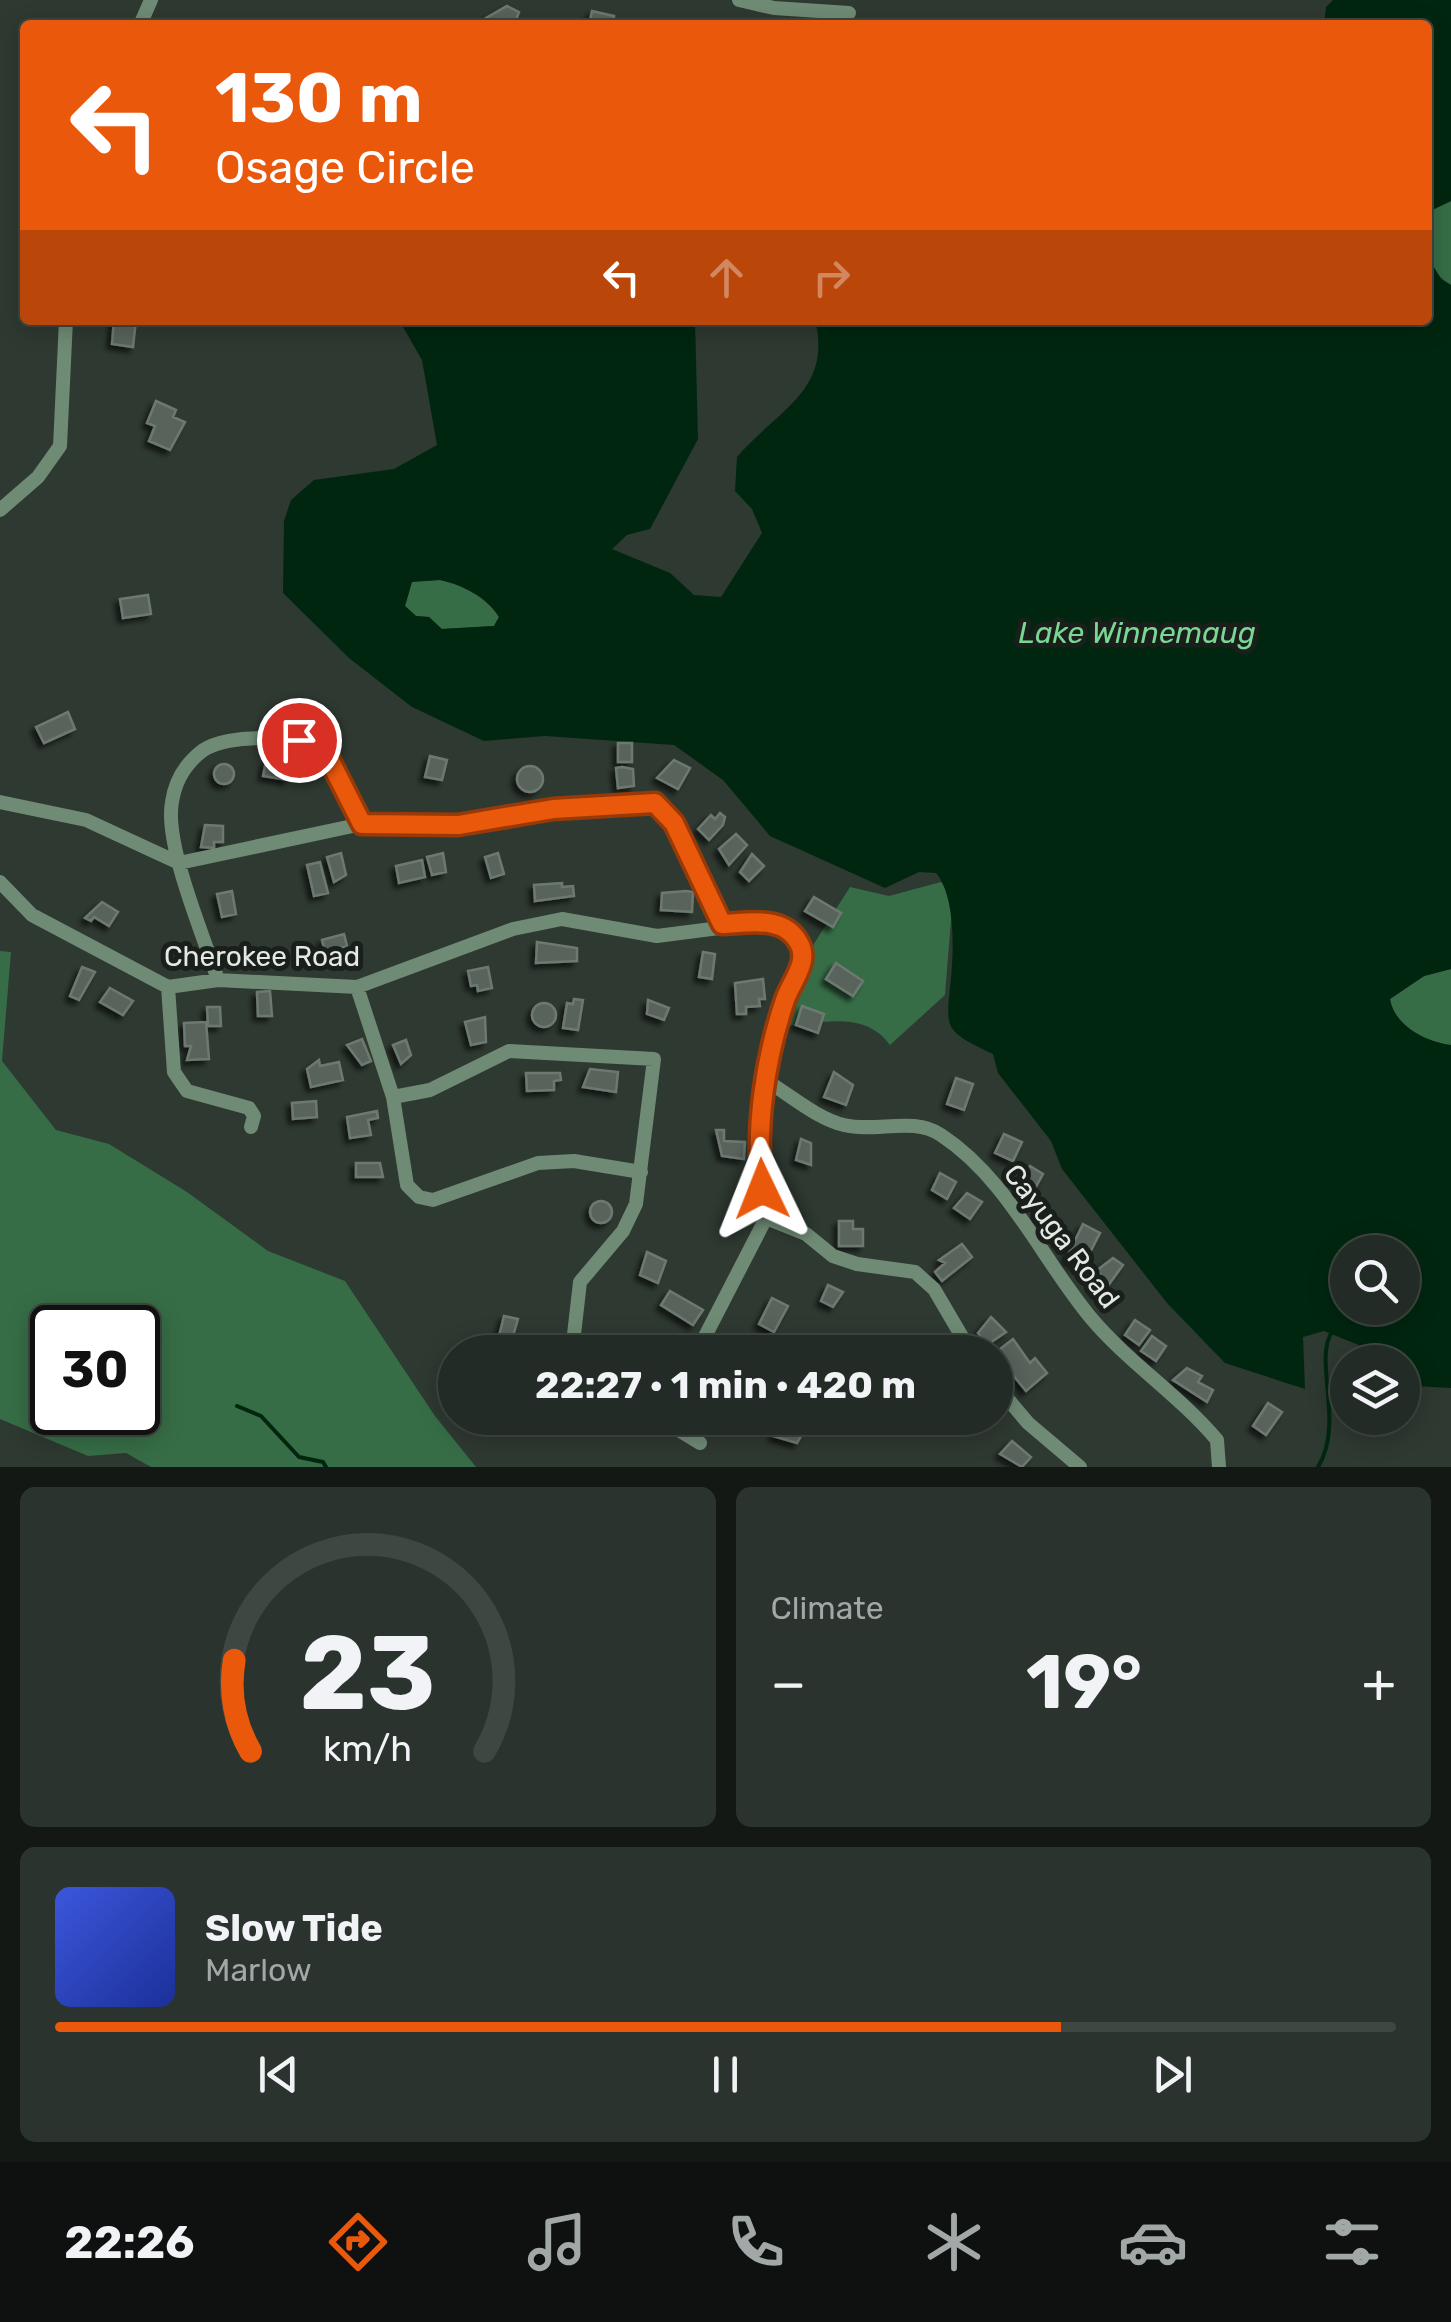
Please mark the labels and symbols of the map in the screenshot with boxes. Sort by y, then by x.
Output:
water label: Lake Winnemaug [1018,615,1256,651]
pin [257,698,342,783]
street label: Cherokee Road [164,940,360,973]
position arrow [710,1137,814,1241]
street label: Cayuga Road [997,1158,1126,1315]
speed limit sign: 30 [30,1305,160,1435]

